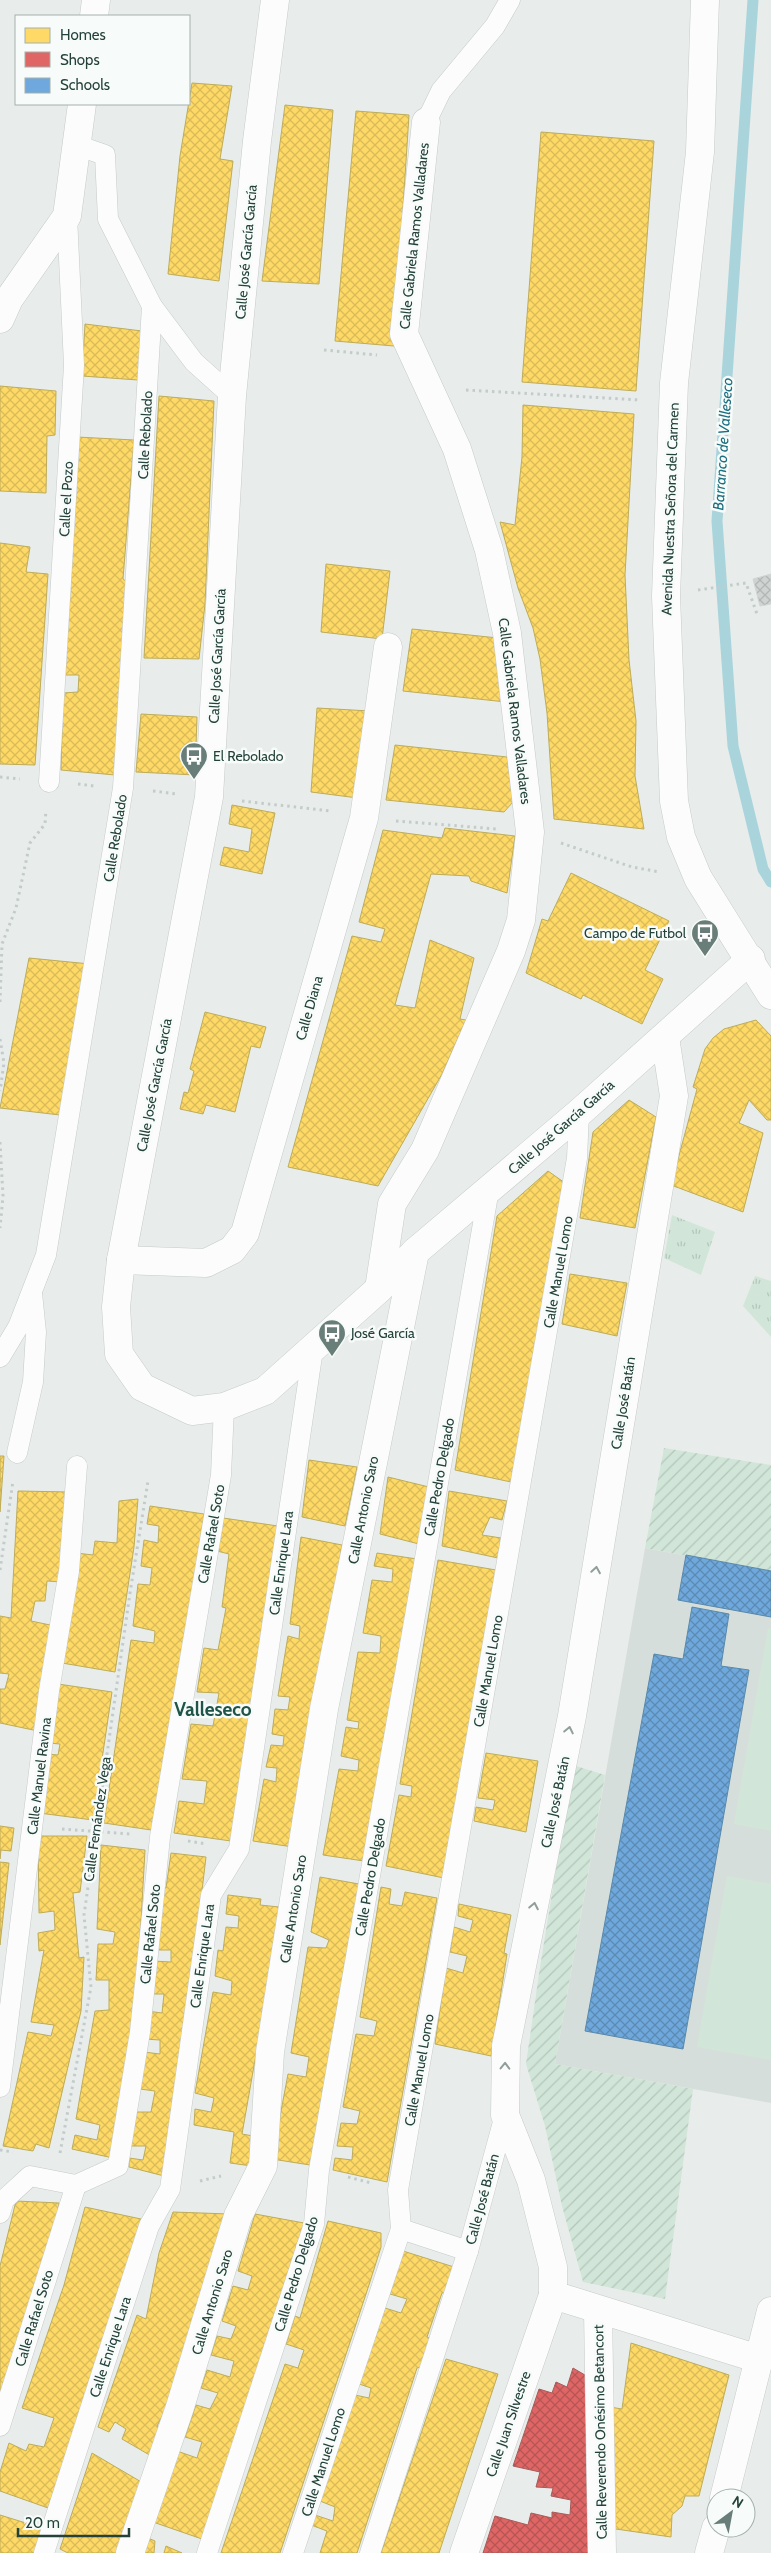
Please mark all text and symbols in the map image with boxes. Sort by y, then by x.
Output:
legend [15,15,190,105]
text: Homes [60,26,106,44]
text: Shops [60,51,100,69]
text: Schools [60,76,110,94]
street label: Calle Gabriela Ramos Valladares [395,142,433,330]
street label: Calle José García García [231,184,261,320]
water label: Barranco de Valleseco [709,377,737,511]
street label: Calle Rebolado [134,390,156,480]
street label: Avenida Nuestra Señora del Carmen [657,402,683,616]
street label: Calle el Pozo [55,461,77,537]
street label: Calle José García García [204,588,230,724]
street label: Calle Gabriela Ramos Valladares [495,617,535,805]
bus stop icon: El Rebolado [179,741,209,780]
place label: El Rebolado [213,747,284,765]
street label: Calle Rebolado [99,793,131,883]
bus stop icon: Campo de Futbol [690,918,720,957]
place label: Campo de Futbol [584,924,687,942]
street label: Calle Diana [291,973,327,1042]
street label: Calle José García García [132,1017,176,1153]
street label: Calle José García García [504,1076,618,1178]
street label: Calle Manuel Lomo [539,1214,577,1329]
bus stop icon: José García [317,1318,347,1357]
place label: José García [350,1324,415,1342]
street label: Calle José Batán [607,1355,639,1451]
street label: Calle Pedro Delgado [420,1416,458,1538]
street label: Calle Antonio Saro [344,1454,382,1565]
street label: Calle Rafael Soto [193,1483,229,1585]
street label: Calle Enrique Lara [265,1509,297,1616]
one-way arrow [591,1565,601,1574]
street label: Calle Manuel Lomo [469,1613,507,1728]
district label: Valleseco [174,1698,252,1721]
street label: Calle Manuel Ravina [23,1716,55,1836]
one-way arrow [564,1726,574,1734]
street label: Calle José Batán [536,1754,574,1850]
street label: Calle Fernández Vega [79,1755,115,1883]
street label: Calle Pedro Delgado [351,1816,389,1938]
street label: Calle Antonio Saro [276,1853,310,1964]
street label: Calle Rafael Soto [136,1883,164,1985]
street label: Calle Enrique Lara [186,1902,218,2009]
one-way arrow [528,1902,538,1911]
street label: Calle Manuel Lomo [400,2012,438,2127]
one-way arrow [500,2062,511,2070]
street label: Calle José Batán [461,2151,503,2247]
street label: Calle Pedro Delgado [270,2214,322,2334]
street label: Calle Antonio Saro [187,2247,237,2357]
street label: Calle Rafael Soto [11,2267,57,2369]
street label: Calle Enrique Lara [85,2294,135,2400]
street label: Calle Reverendo Onésimo Betancort [589,2324,611,2540]
street label: Calle Juan Silvestre [481,2369,535,2479]
street label: Calle Manuel Lomo [297,2405,349,2519]
north arrow [706,2488,756,2538]
text: N [729,2492,747,2512]
scale bar [18,2506,129,2538]
text: 20 m [25,2514,60,2532]

